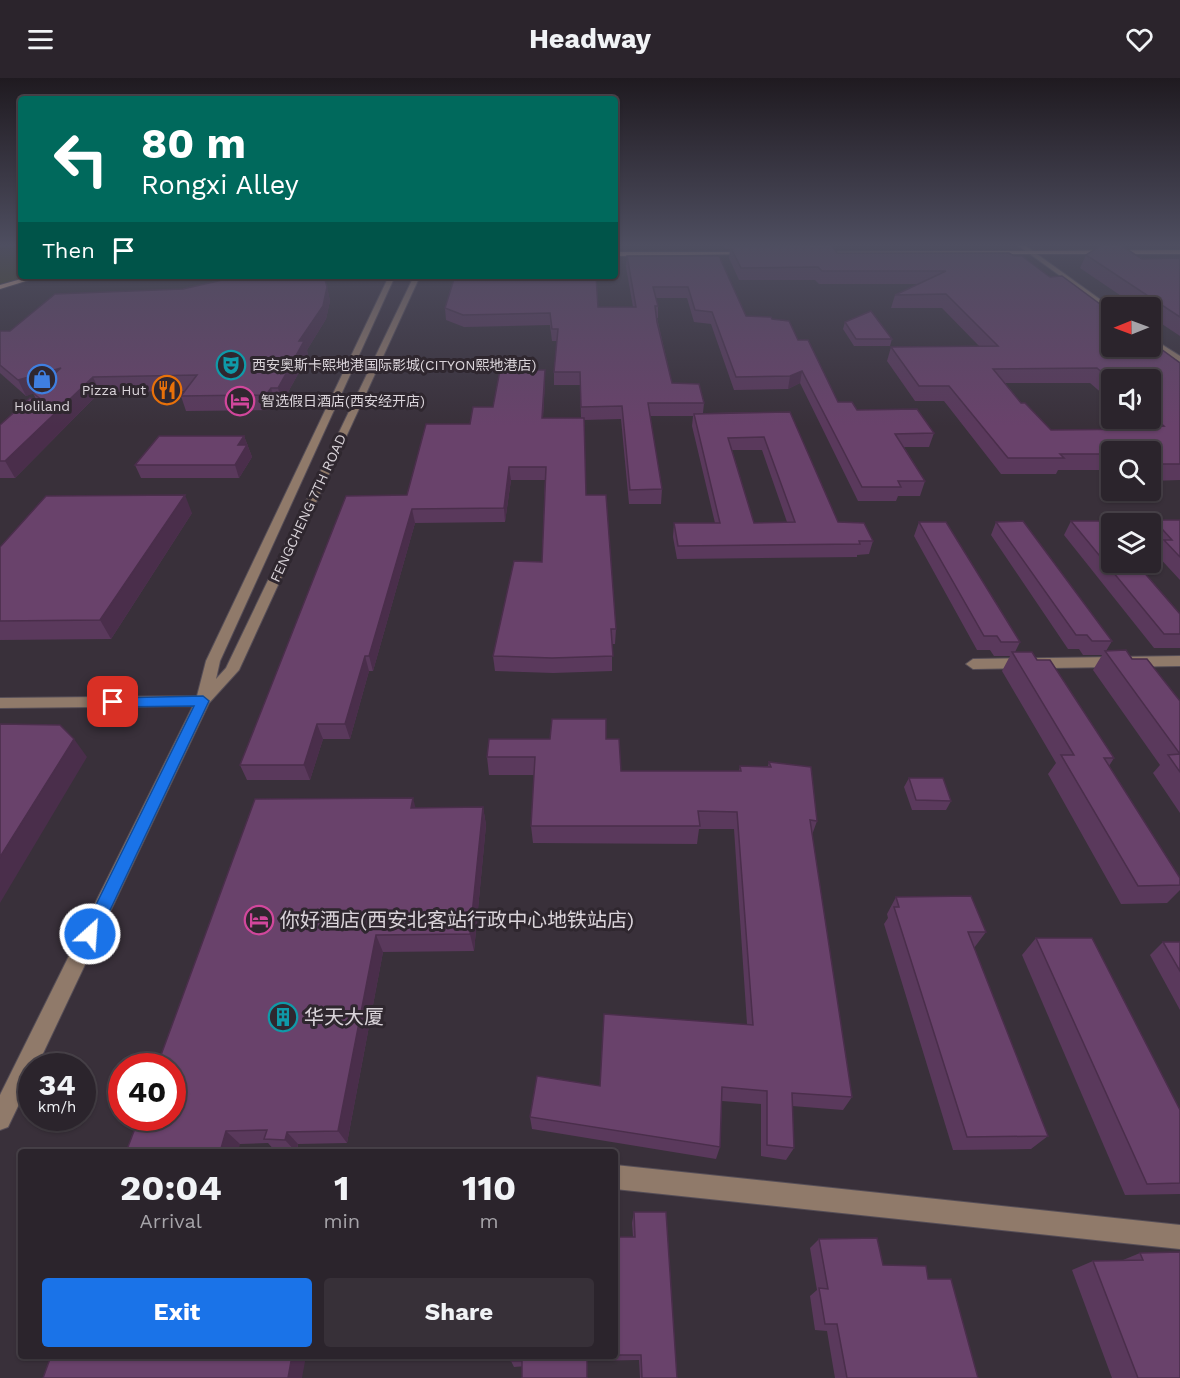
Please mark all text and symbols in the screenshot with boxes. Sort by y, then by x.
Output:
icon: menu [24,23,57,56]
text: Headway [529,23,651,55]
icon: heart [1123,23,1156,56]
text: 80 m [141,119,246,168]
icon: left [42,120,120,198]
text: Rongxi Alley [141,169,299,201]
icon: arrive [107,234,140,267]
text: Then [42,238,95,263]
north arrow [1101,297,1161,357]
map controls [1101,297,1161,573]
theatre icon: 西安奥斯卡熙地港国际影城(CITYON熙地港店) [215,349,247,381]
place label: 西安奥斯卡熙地港国际影城(CITYON熙地港店) [252,357,537,373]
shop icon: Holiland [26,363,58,395]
button: sound [1101,369,1161,429]
restaurant icon: Pizza Hut [151,374,183,406]
place label: Pizza Hut [82,382,146,398]
hotel icon: 智选假日酒店(西安经开店) [224,385,256,417]
place label: 智选假日酒店(西安经开店) [261,393,425,409]
place label: Holiland [14,398,70,414]
street label: FENGCHENG 7TH ROAD [267,431,349,585]
button: search [1101,441,1161,501]
button: layers [1101,513,1161,573]
pin [87,676,138,727]
icon: arrive [96,685,129,718]
position arrow [58,902,122,966]
hotel icon: 你好酒店(西安北客站行政中心地铁站店) [243,904,275,936]
place label: 你好酒店(西安北客站行政中心地铁站店) [280,908,634,932]
building icon: 华天大厦 [267,1001,299,1033]
place label: 华天大厦 [304,1005,384,1029]
speed limit sign: 40 [108,1053,186,1131]
text: 34 [38,1067,76,1102]
text: km/h [38,1098,76,1116]
text: 20:04 [120,1167,222,1209]
text: 1 [334,1167,350,1209]
text: 110 [462,1167,516,1209]
text: Arrival [140,1209,202,1233]
text: min [323,1209,360,1233]
text: m [480,1209,499,1233]
button: Exit [42,1278,312,1347]
button: Share [324,1278,594,1347]

